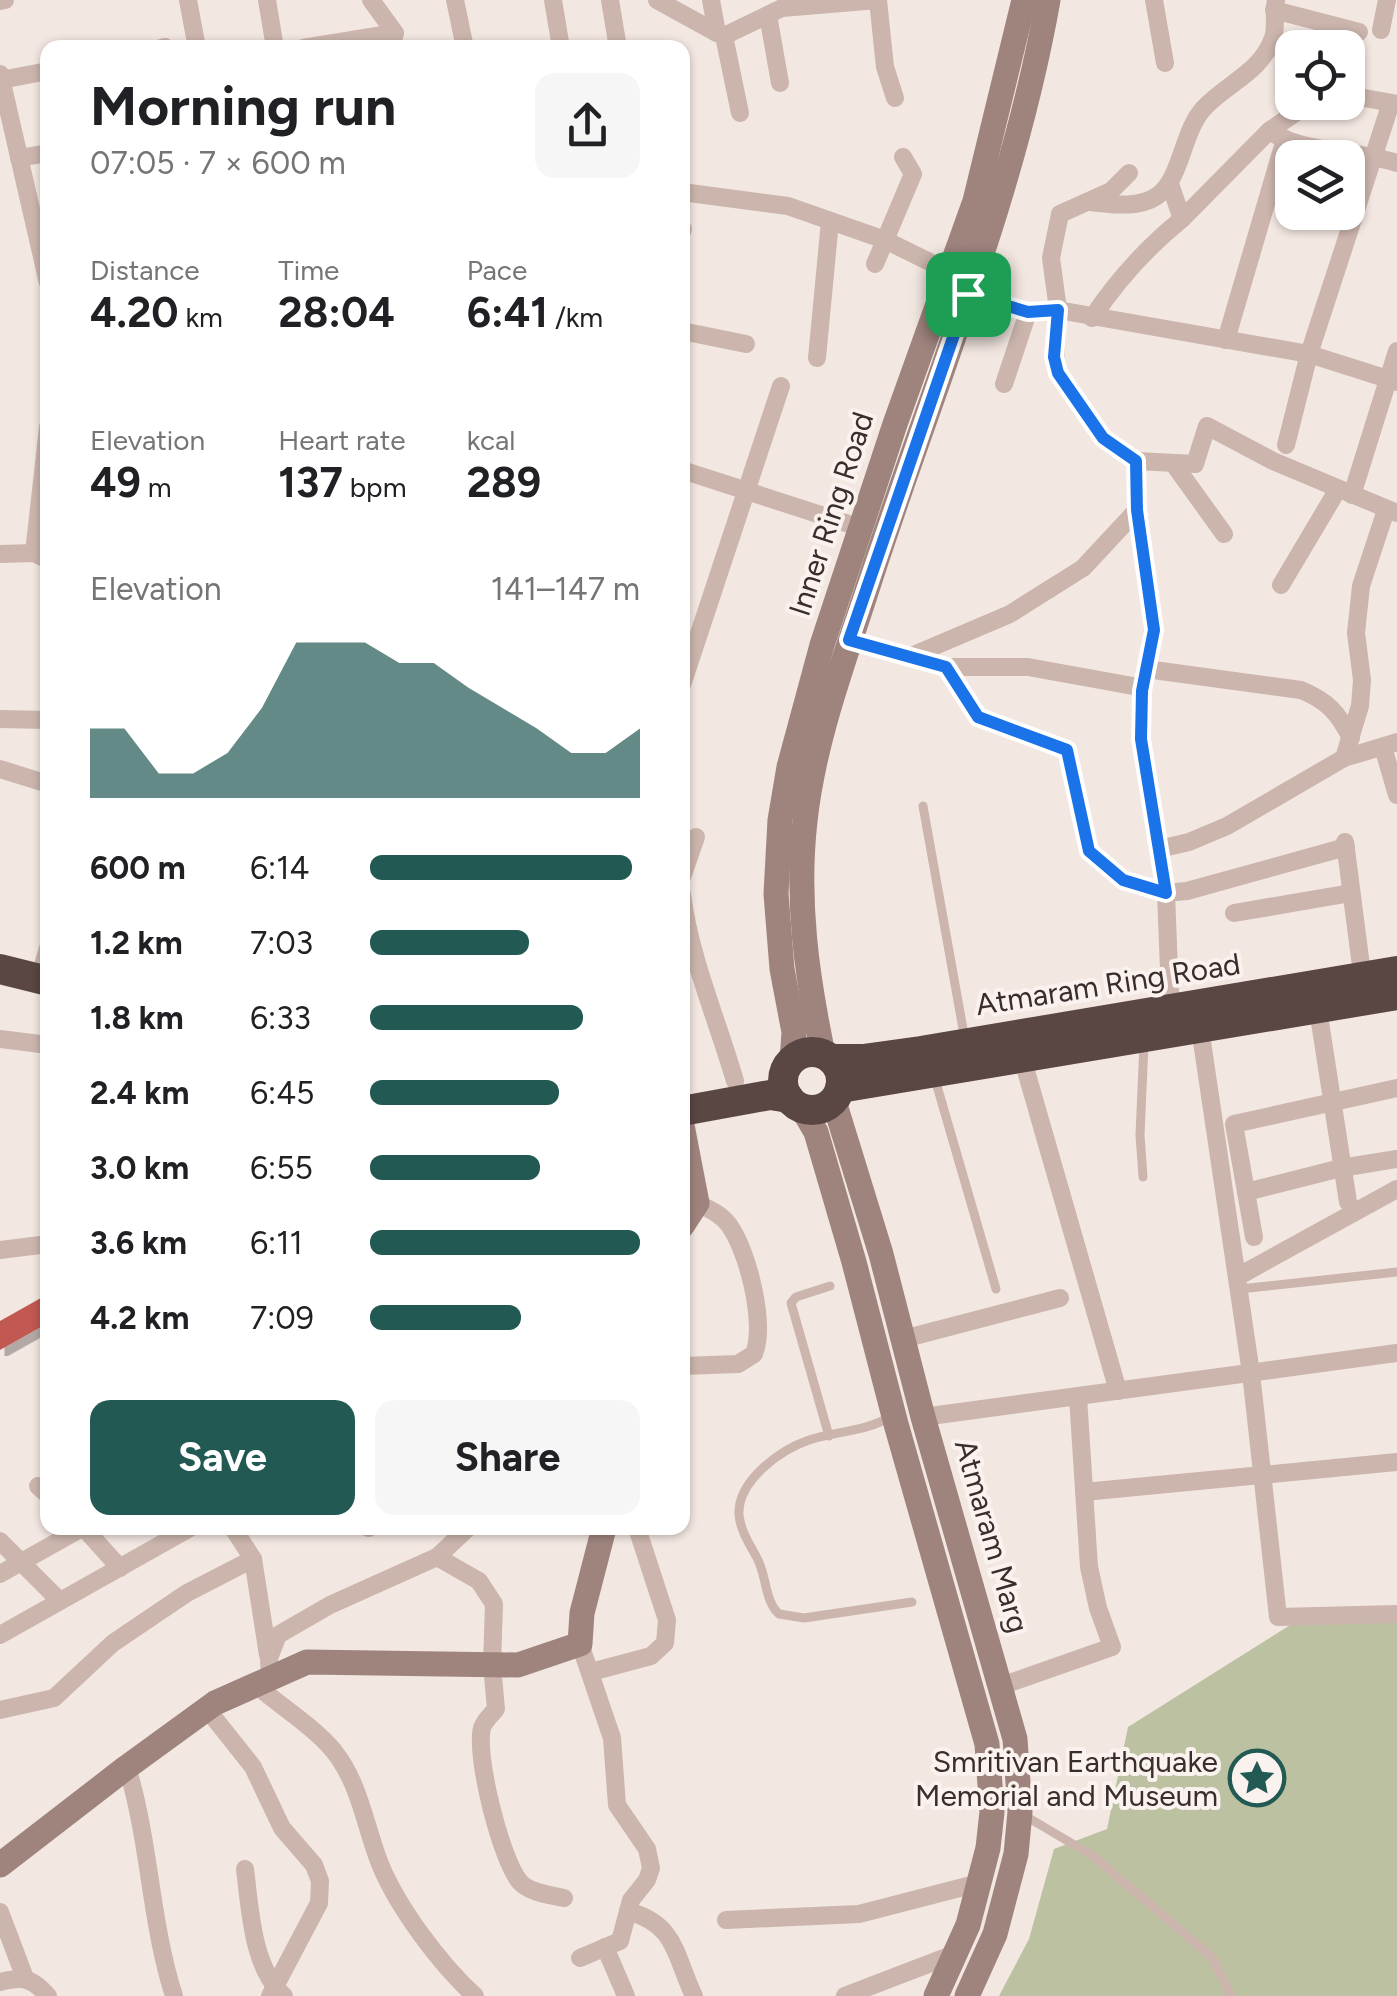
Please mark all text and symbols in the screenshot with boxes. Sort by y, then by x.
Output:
map controls [1275,30,1365,230]
button: locate [1275,30,1365,120]
text: Morning run [90,73,396,139]
button: share [535,73,640,178]
button: layers [1275,140,1365,230]
text: 07:05 · 7 × 600 m [90,144,346,182]
pin [926,252,1011,337]
text: Distance [90,253,200,287]
text: Time [278,253,339,287]
text: Pace [467,253,527,287]
icon: arrive [941,267,996,322]
text: 4.20 [90,287,179,338]
text: 28:04 [278,287,395,338]
text: 6:41 [467,287,548,338]
text: km [179,300,223,334]
text: /km [548,300,603,334]
street label: Inner Ring Road [781,407,881,621]
text: Elevation [90,423,205,457]
text: Heart rate [278,423,405,457]
text: kcal [467,423,516,457]
text: 49 [90,457,141,508]
text: 137 [278,457,343,508]
text: 289 [467,457,541,508]
text: m [141,470,172,504]
text: bpm [343,470,406,504]
text: Elevation [90,570,222,608]
text: 141–147 m [491,570,640,608]
text: 600 m [90,849,186,887]
text: 6:14 [250,849,309,887]
text: 1.2 km [90,924,183,962]
text: 7:03 [250,924,313,962]
street label: Atmaram Ring Road [973,945,1243,1023]
text: 1.8 km [90,999,184,1037]
text: 6:33 [250,999,311,1037]
text: 2.4 km [90,1074,189,1112]
text: 6:45 [250,1074,314,1112]
text: 3.0 km [90,1149,189,1187]
text: 6:55 [250,1149,313,1187]
text: 3.6 km [90,1224,187,1262]
text: 6:11 [250,1224,303,1262]
text: 4.2 km [90,1299,189,1337]
text: 7:09 [250,1299,314,1337]
button: Save [90,1400,355,1515]
button: Share [375,1400,640,1515]
street label: Atmaram Marg [947,1435,1037,1637]
place label: Smritivan Earthquake Memorial and Museum [915,1743,1218,1814]
place icon: Smritivan Earthquake Memorial and Museum [1227,1748,1287,1808]

